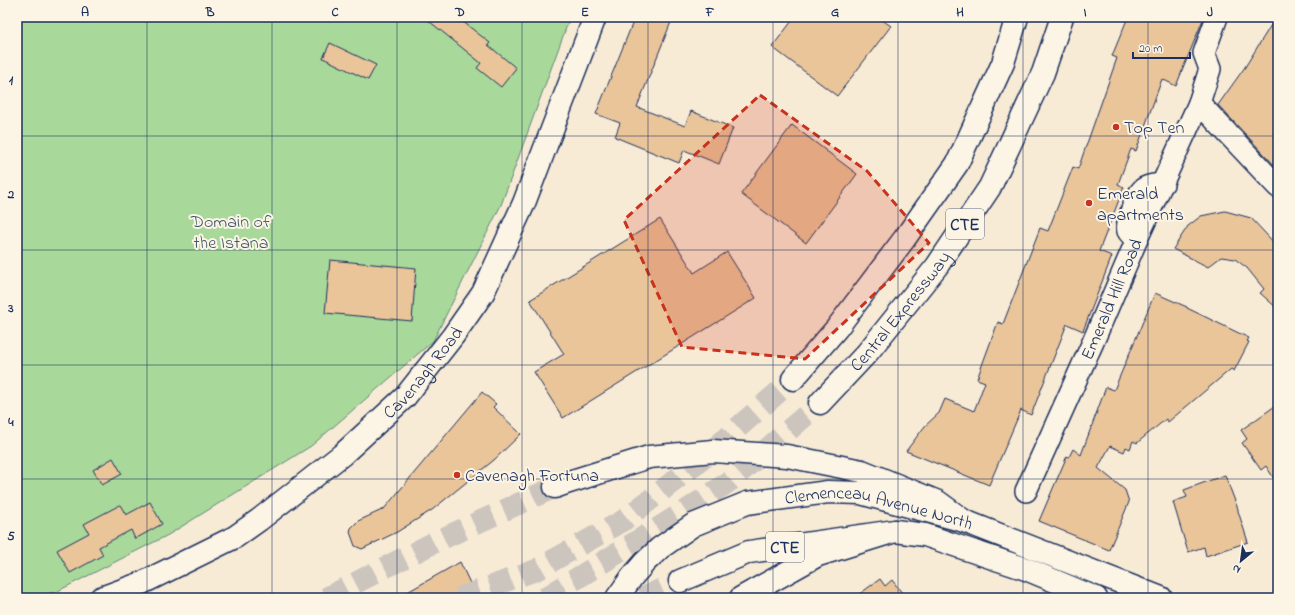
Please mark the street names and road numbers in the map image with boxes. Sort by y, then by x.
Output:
road number: CTE [946,209,984,239]
street label: Emerald Hill Road [1076,235,1151,365]
street label: Central Expressway [845,247,958,378]
street label: Cavenagh Road [378,322,471,426]
street label: Clemenceau Avenue North [783,481,977,538]
road number: CTE [766,532,804,562]

